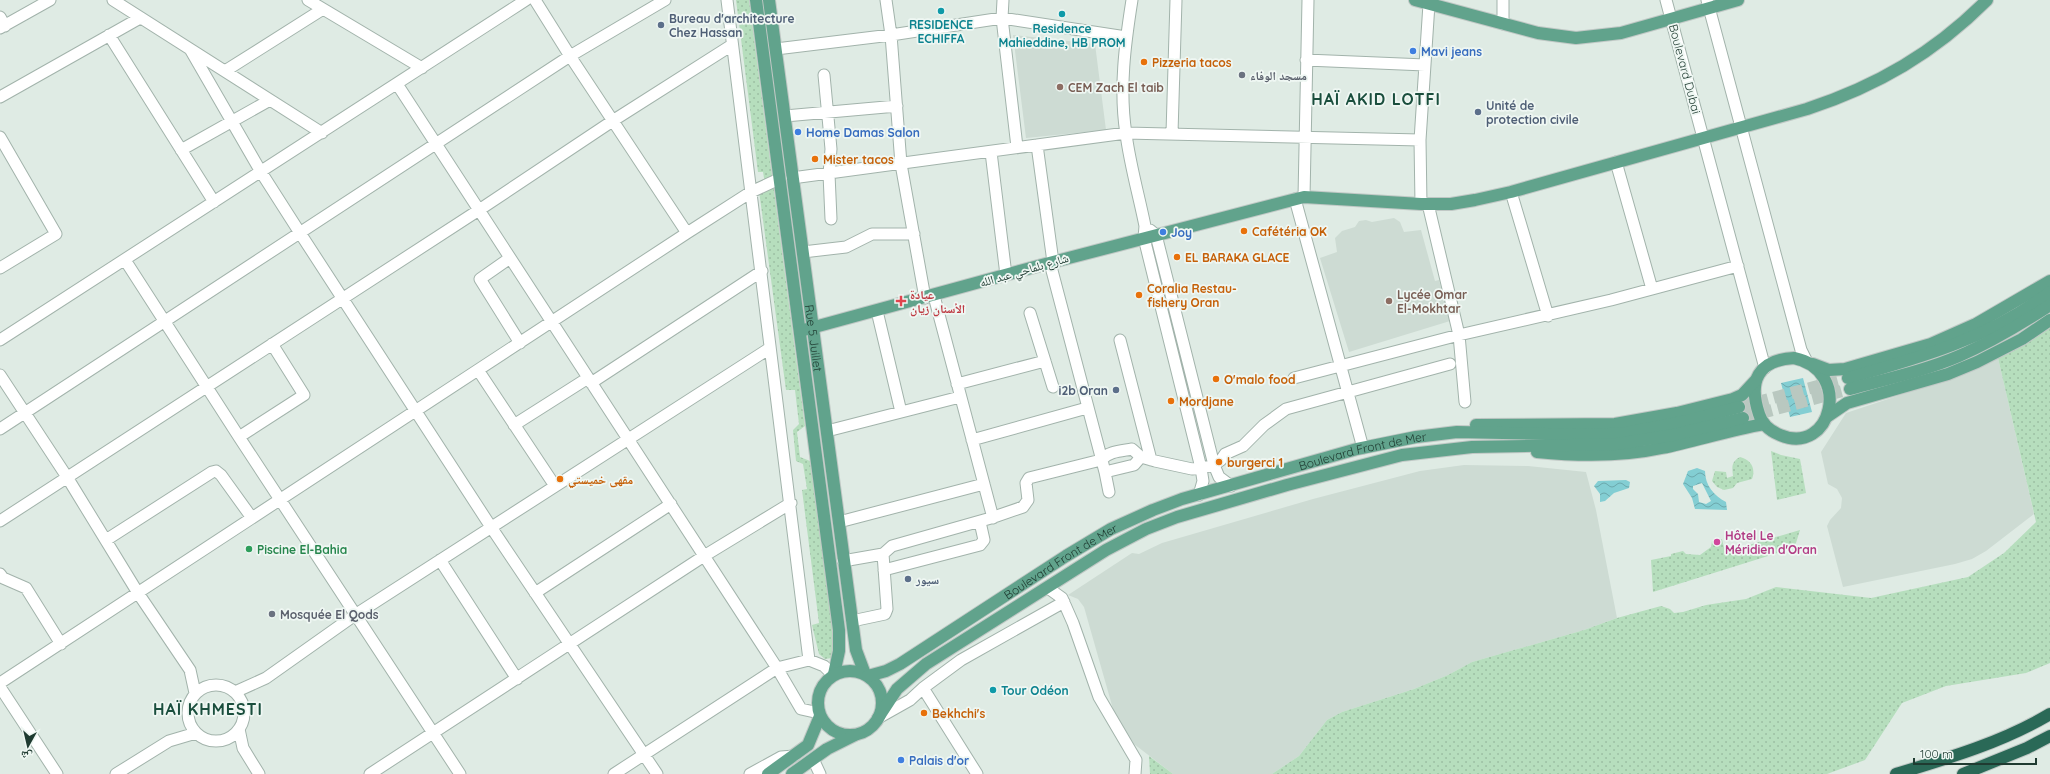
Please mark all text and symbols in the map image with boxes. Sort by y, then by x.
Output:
marker: RESIDENCE ECHIFFA [936,6,946,16]
marker: Residence Mahieddine, HB PROM [1057,9,1067,19]
place label: Bureau d'architecture Chez Hassan [669,11,795,40]
place label: RESIDENCE ECHIFFA [909,17,973,46]
marker: Bureau d'architecture Chez Hassan [656,20,666,30]
place label: Residence Mahieddine, HB PROM [998,21,1126,50]
street label: Boulevard Dubai [1666,22,1704,116]
place label: Mavi jeans [1421,44,1482,59]
marker: Mavi jeans [1408,46,1418,56]
place label: Pizzeria tacos [1152,55,1232,70]
marker: Pizzeria tacos [1139,57,1149,67]
place label: مسجد الوفاء [1250,68,1307,83]
marker: مسجد الوفاء [1237,70,1247,80]
place label: CEM Zach El taib [1068,80,1164,95]
marker: CEM Zach El taib [1055,82,1065,92]
district label: HAÏ AKID LOTFI [1311,89,1441,109]
place label: Unité de protection civile [1486,98,1579,127]
marker: Unité de protection civile [1473,107,1483,117]
place label: Home Damas Salon [806,125,920,140]
marker: Home Damas Salon [793,127,803,137]
place label: Mister tacos [823,152,894,167]
marker: Mister tacos [810,154,820,164]
place label: Cafétéria OK [1252,224,1327,239]
place label: Joy [1171,225,1192,240]
marker: Cafétéria OK [1239,226,1249,236]
marker: Joy [1158,227,1168,237]
street label: شارع بلماحي عبد الله [978,250,1071,293]
place label: EL BARAKA GLACE [1185,250,1290,265]
marker: EL BARAKA GLACE [1172,252,1182,262]
place label: Coralia Restau- fishery Oran [1147,281,1237,310]
place label: عيادة الأسنان زيان [910,287,965,317]
place label: Lycée Omar El-Mokhtar [1397,287,1467,316]
marker: Coralia Restau- fishery Oran [1134,290,1144,300]
marker: عيادة الأسنان زيان [895,295,907,307]
marker: Lycée Omar El-Mokhtar [1384,296,1394,306]
street label: Rue 5 Juillet [802,304,826,372]
place label: O'malo food [1224,372,1296,387]
marker: O'malo food [1211,374,1221,384]
place label: i2b Oran [1059,383,1108,398]
marker: i2b Oran [1111,385,1121,395]
place label: Mordjane [1179,394,1234,409]
marker: Mordjane [1166,396,1176,406]
street label: Boulevard Front de Mer [1297,428,1428,473]
place label: burgerci 1 [1227,455,1283,470]
marker: burgerci 1 [1214,457,1224,467]
place label: مقهى خميستي [568,472,633,489]
marker: مقهى خميستي [555,474,565,484]
street label: Boulevard Front de Mer [1001,520,1120,602]
place label: Hôtel Le Méridien d'Oran [1725,528,1817,557]
marker: Hôtel Le Méridien d'Oran [1712,537,1722,547]
place label: Piscine El-Bahia [257,542,347,557]
marker: Piscine El-Bahia [244,544,254,554]
place label: سيور [915,572,939,587]
marker: سيور [903,574,913,584]
place label: Mosquée El Qods [280,607,379,622]
marker: Mosquée El Qods [267,609,277,619]
place label: Tour Odéon [1001,683,1069,698]
marker: Tour Odéon [988,685,998,695]
district label: HAÏ KHMESTI [153,699,263,719]
place label: Bekhchi's [932,706,985,721]
marker: Bekhchi's [919,708,929,718]
north arrow [8,726,48,766]
scale bar [1914,740,2036,766]
text: 100 m [1920,746,1953,761]
text: ش [20,747,34,764]
place label: Palais d'or [909,753,969,768]
marker: Palais d'or [896,755,906,765]

